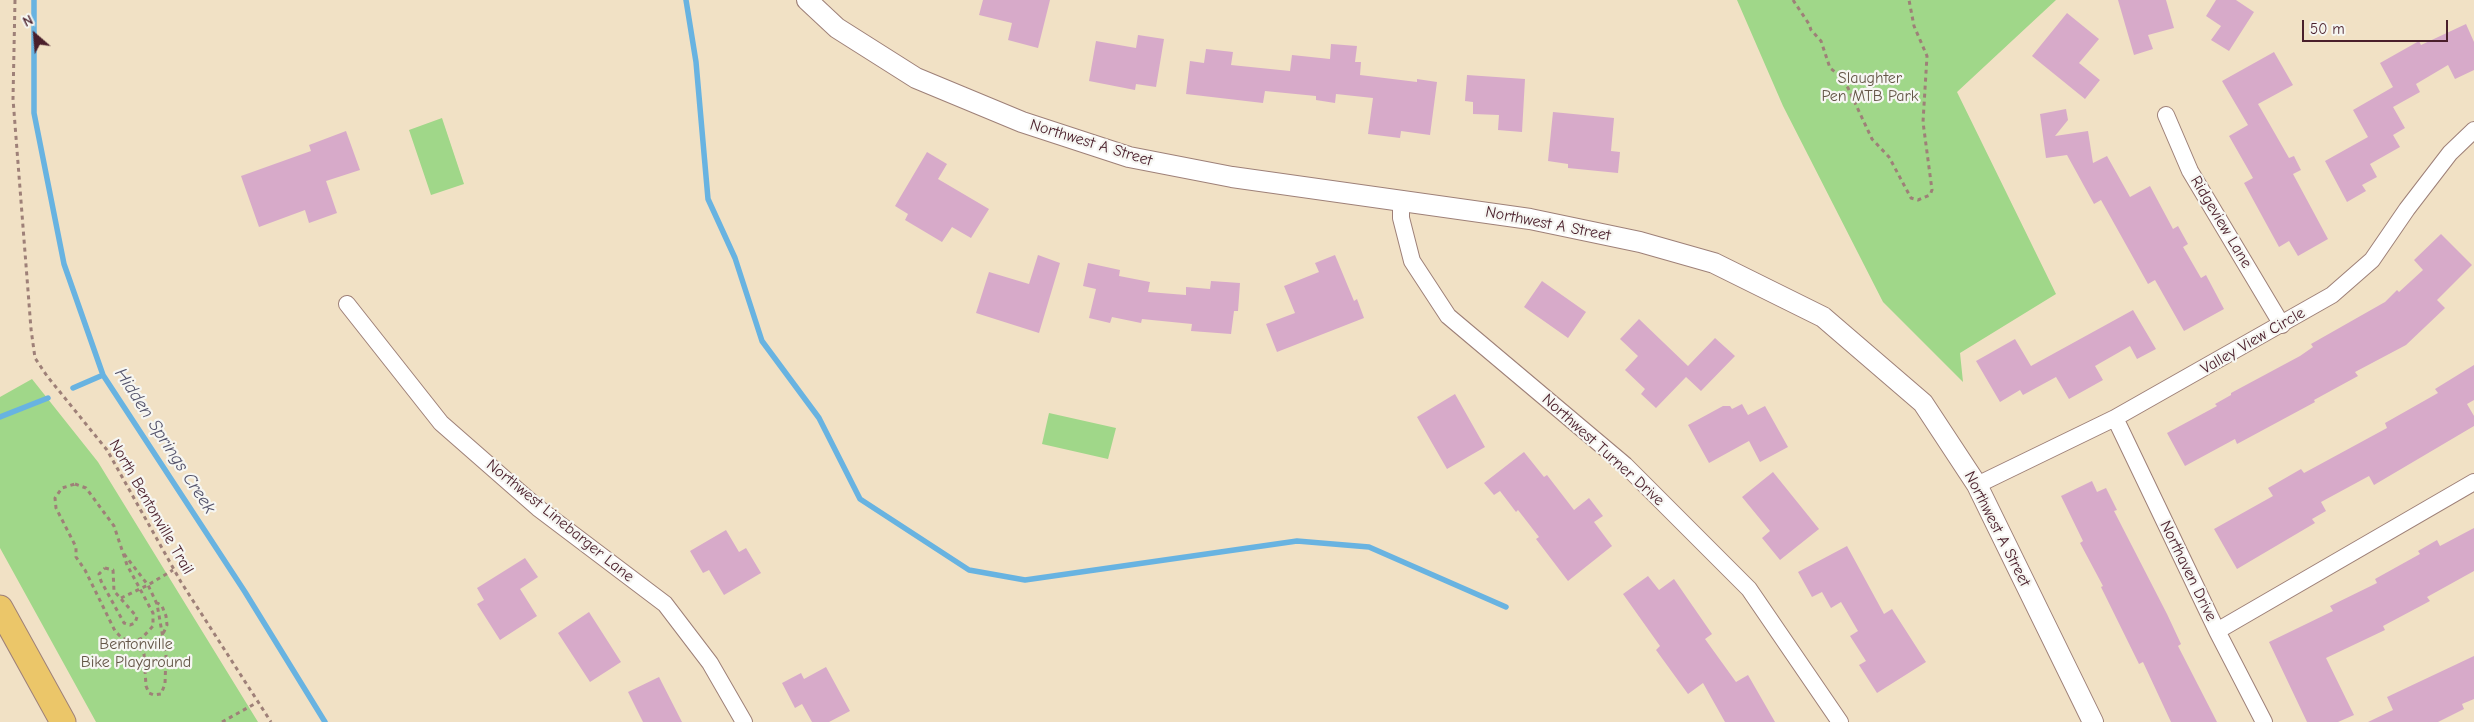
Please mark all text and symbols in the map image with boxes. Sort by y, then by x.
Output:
north arrow [10,10,60,60]
scale bar [2304,10,2450,42]
text: N [20,12,36,31]
text: 50 m [2310,20,2345,38]
park label: Slaughter Pen MTB Park [1821,68,1919,106]
street label: Northwest A Street [1027,115,1155,171]
street label: Ridgeview Lane [2186,172,2256,272]
street label: Northwest A Street [1484,202,1612,246]
street label: Valley View Circle [2197,303,2309,379]
water label: Hidden Springs Creek [110,364,220,518]
street label: Northwest Turner Drive [1538,390,1668,510]
street label: North Bentonville Trail [105,436,197,578]
street label: Northwest Linebarger Lane [482,455,638,587]
street label: Northwest A Street [1960,468,2034,590]
street label: Northaven Drive [2155,517,2221,625]
park label: Bentonville Bike Playground [81,634,191,672]

